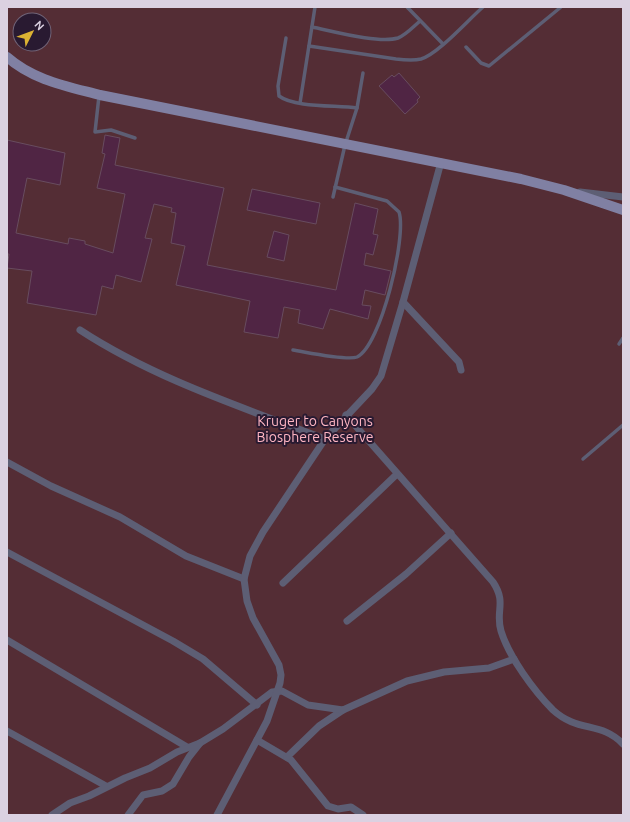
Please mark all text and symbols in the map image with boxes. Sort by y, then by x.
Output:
north arrow [12,12,52,52]
text: N [32,18,47,32]
park label: Kruger to Canyons Biosphere Reserve [256,413,374,445]

